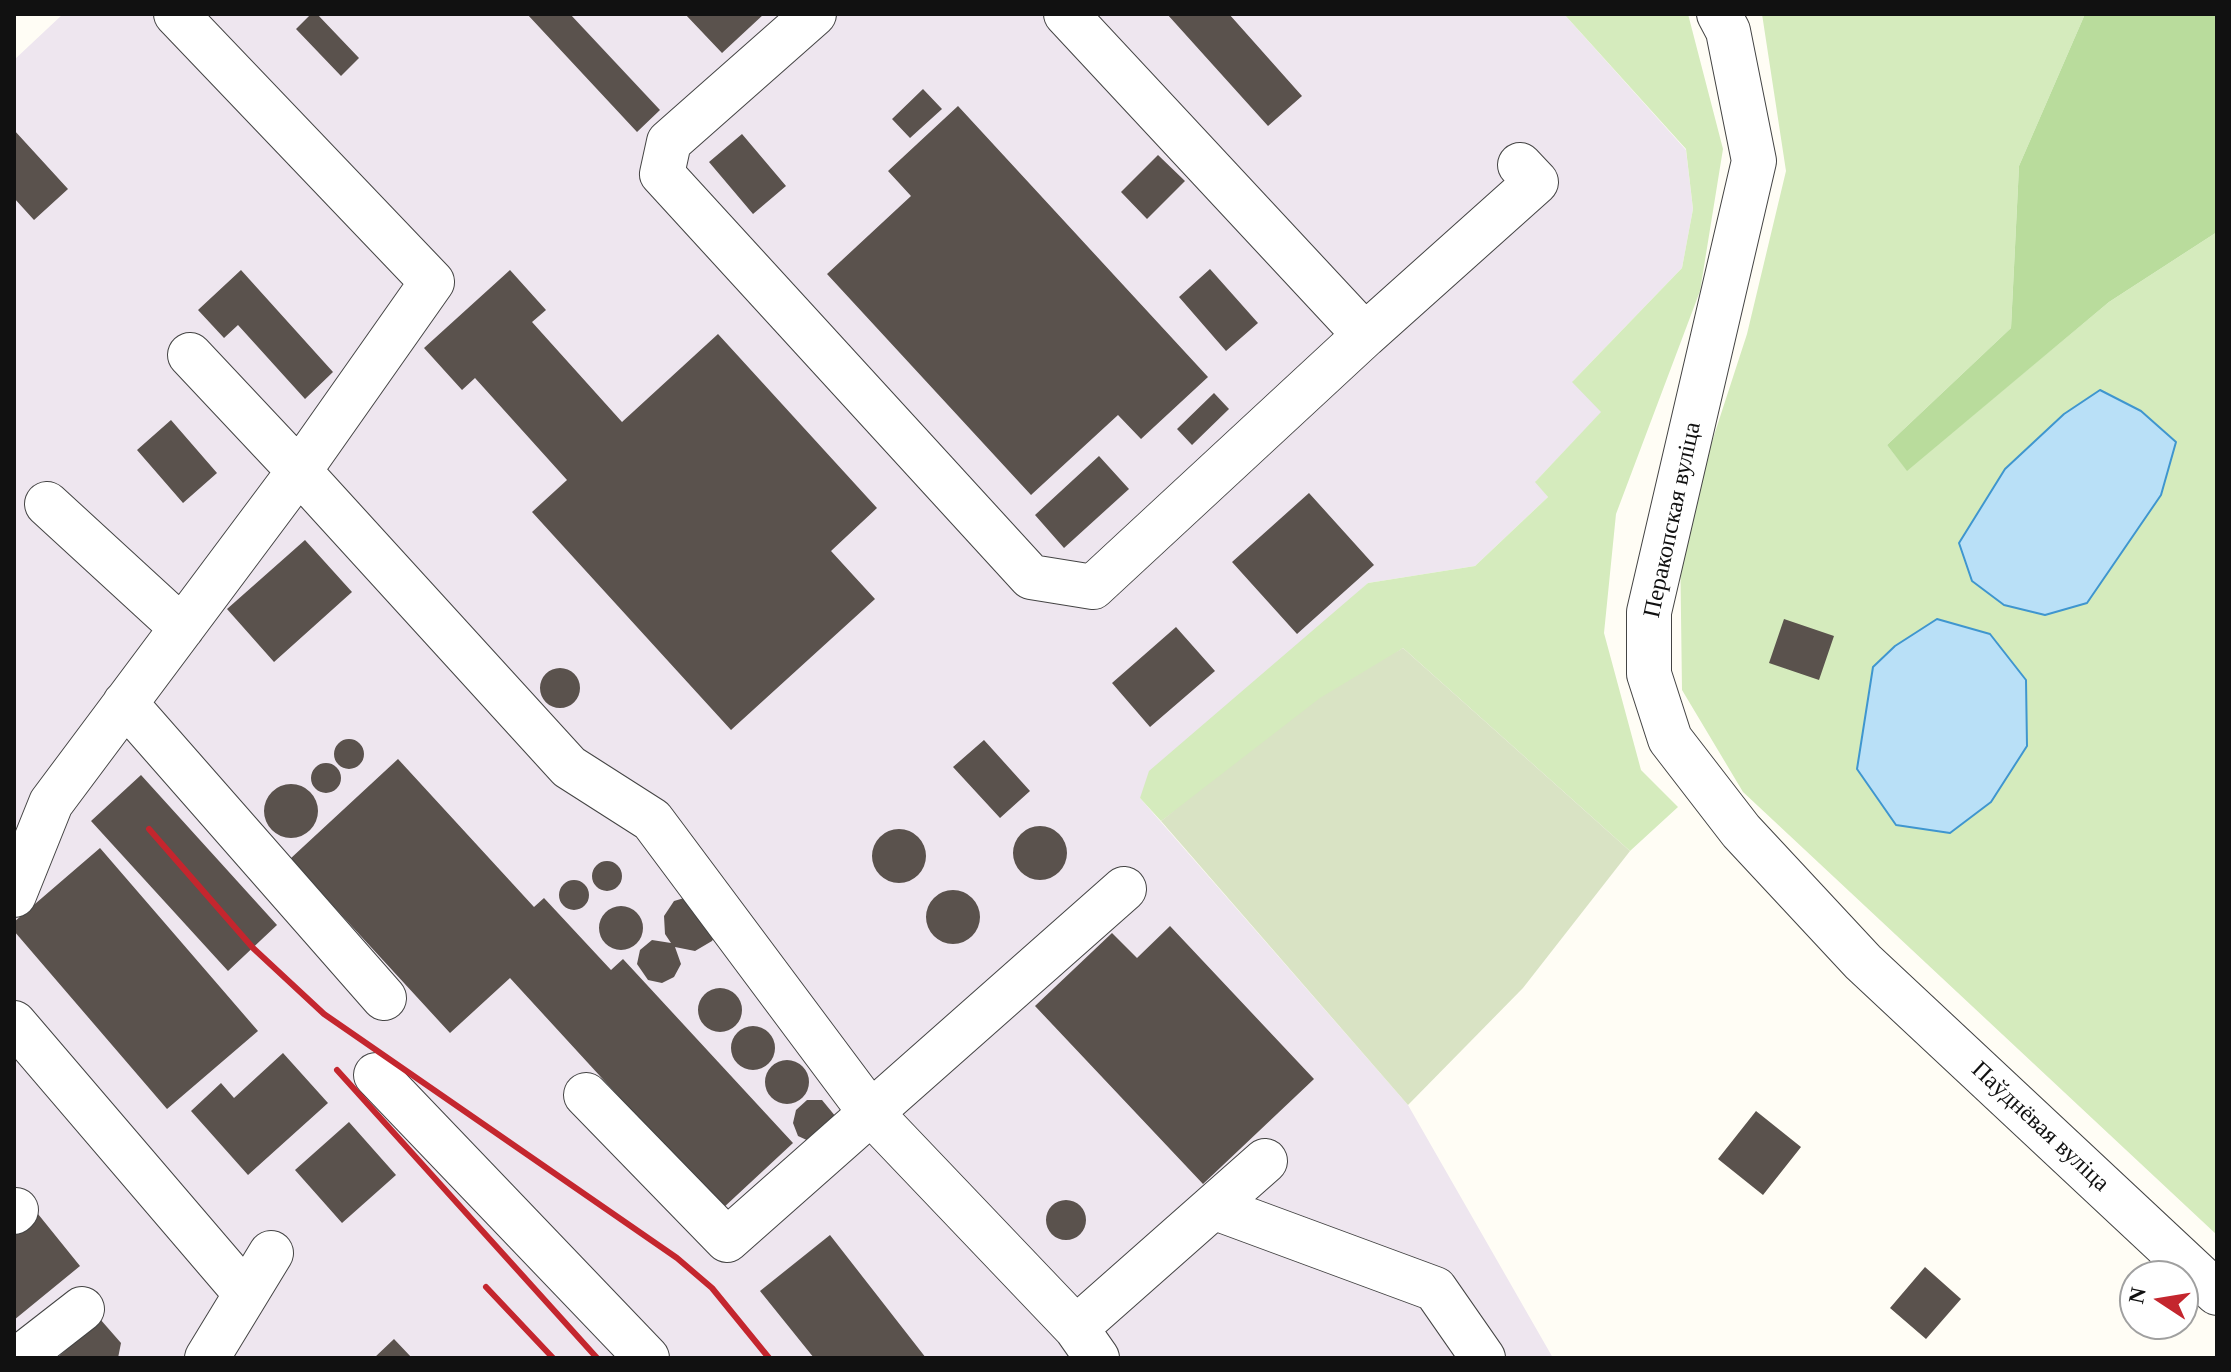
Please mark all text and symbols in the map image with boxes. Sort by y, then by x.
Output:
street label: Перакопская вуліца [1638,420,1708,620]
street label: Паўднёвая вуліца [1965,1056,2115,1198]
north arrow [2119,1260,2199,1340]
text: N [2123,1285,2151,1306]

